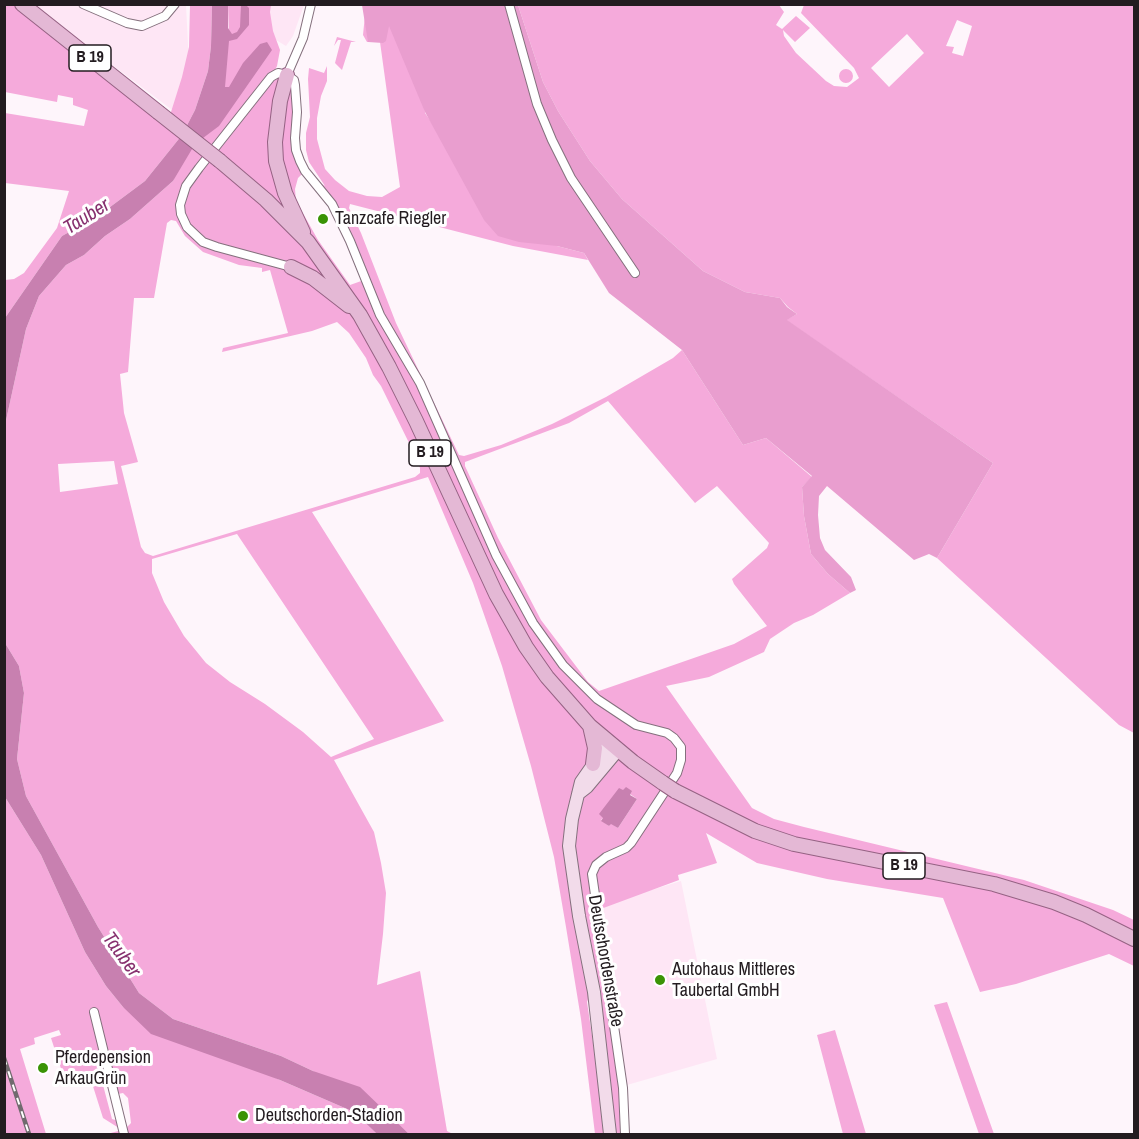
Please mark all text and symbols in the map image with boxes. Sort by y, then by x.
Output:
road number: B 19 [69,45,111,71]
water label: Tauber [60,194,114,240]
place label: Tanzcafe Riegler [335,208,446,230]
marker: Tanzcafe Riegler [316,212,330,226]
road number: B 19 [409,440,451,466]
road number: B 19 [883,853,925,879]
street label: Deutschordenstraße [583,893,627,1029]
water label: Tauber [97,928,145,982]
place label: Autohaus Mittleres Taubertal GmbH [672,959,795,1002]
marker: Autohaus Mittleres Taubertal GmbH [653,973,667,987]
place label: Pferdepension ArkauGrün [55,1047,151,1090]
marker: Pferdepension ArkauGrün [36,1061,50,1075]
place label: Deutschorden-Stadion [255,1105,403,1127]
marker: Deutschorden-Stadion [236,1109,250,1123]

